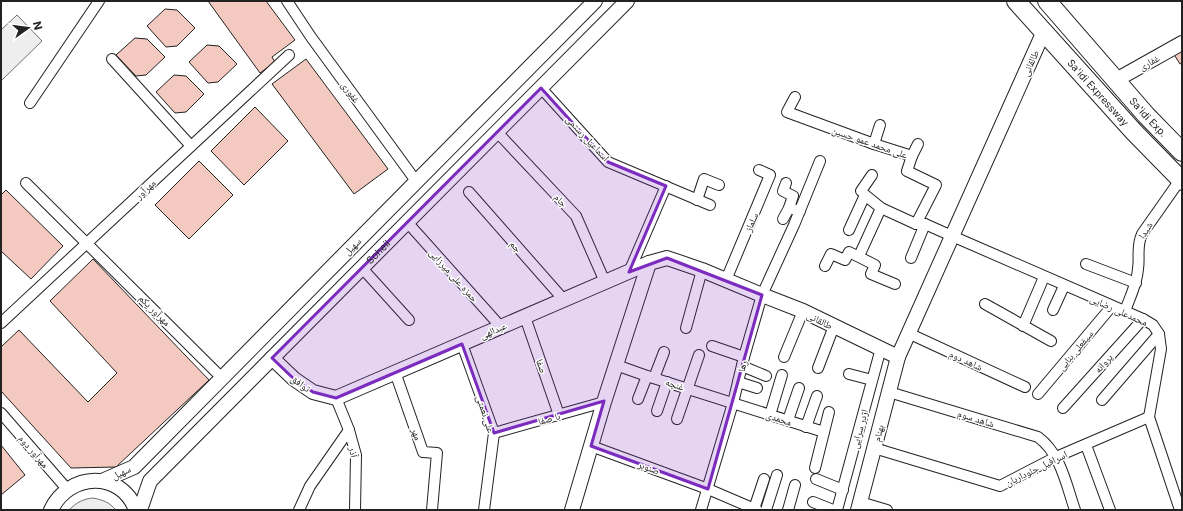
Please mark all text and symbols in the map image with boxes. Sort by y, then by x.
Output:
north arrow [8,8,48,48]
text: N [30,20,46,31]
street label: طالقانی [1019,48,1042,78]
street label: غفاری [1137,52,1162,73]
street label: Sa'idi Expressway [1065,57,1132,129]
street label: غفوری [338,79,363,106]
street label: Sa'idi Exp. [1127,95,1170,139]
street label: اسماعیل رستمی [563,113,612,164]
street label: علی محمد عمو حسین [830,123,909,162]
street label: مهرآور [132,176,158,202]
street label: جام [550,191,571,211]
street label: سلماز [741,210,761,234]
street label: شیدا [1135,219,1155,241]
street label: سهیل [341,234,364,258]
street label: Soheil [363,237,392,266]
street label: جم [506,238,525,256]
street label: حمزه علی میرزایی [426,246,481,305]
street label: مهرآور یکم [135,292,173,330]
street label: محمدعلی رضایی [1088,292,1150,329]
street label: طالقانی [805,309,835,332]
street label: عبدالهی [478,319,509,342]
street label: سیفعلی بنایی [1055,327,1096,373]
street label: شاهد دوم [947,347,985,375]
street label: پروانه [1091,351,1116,376]
street label: صفا [534,357,550,375]
street label: رها [735,359,749,373]
street label: توافق [288,372,313,395]
street label: غنچه [664,375,686,393]
street label: علی نعمتی [473,394,498,435]
street label: شاهد سوم [956,407,996,431]
street label: محمدی [764,408,794,429]
street label: اژدر سرایی [848,408,871,450]
street label: با صفا [537,409,562,427]
street label: بهنام [870,423,888,443]
street label: مهر [409,425,425,442]
street label: مهرآور دوم [15,432,52,472]
street label: آذر [347,445,361,459]
street label: اسرافیل جلوداریان [1003,448,1069,489]
street label: صنوبر [635,457,662,477]
street label: سهیل [109,462,133,483]

